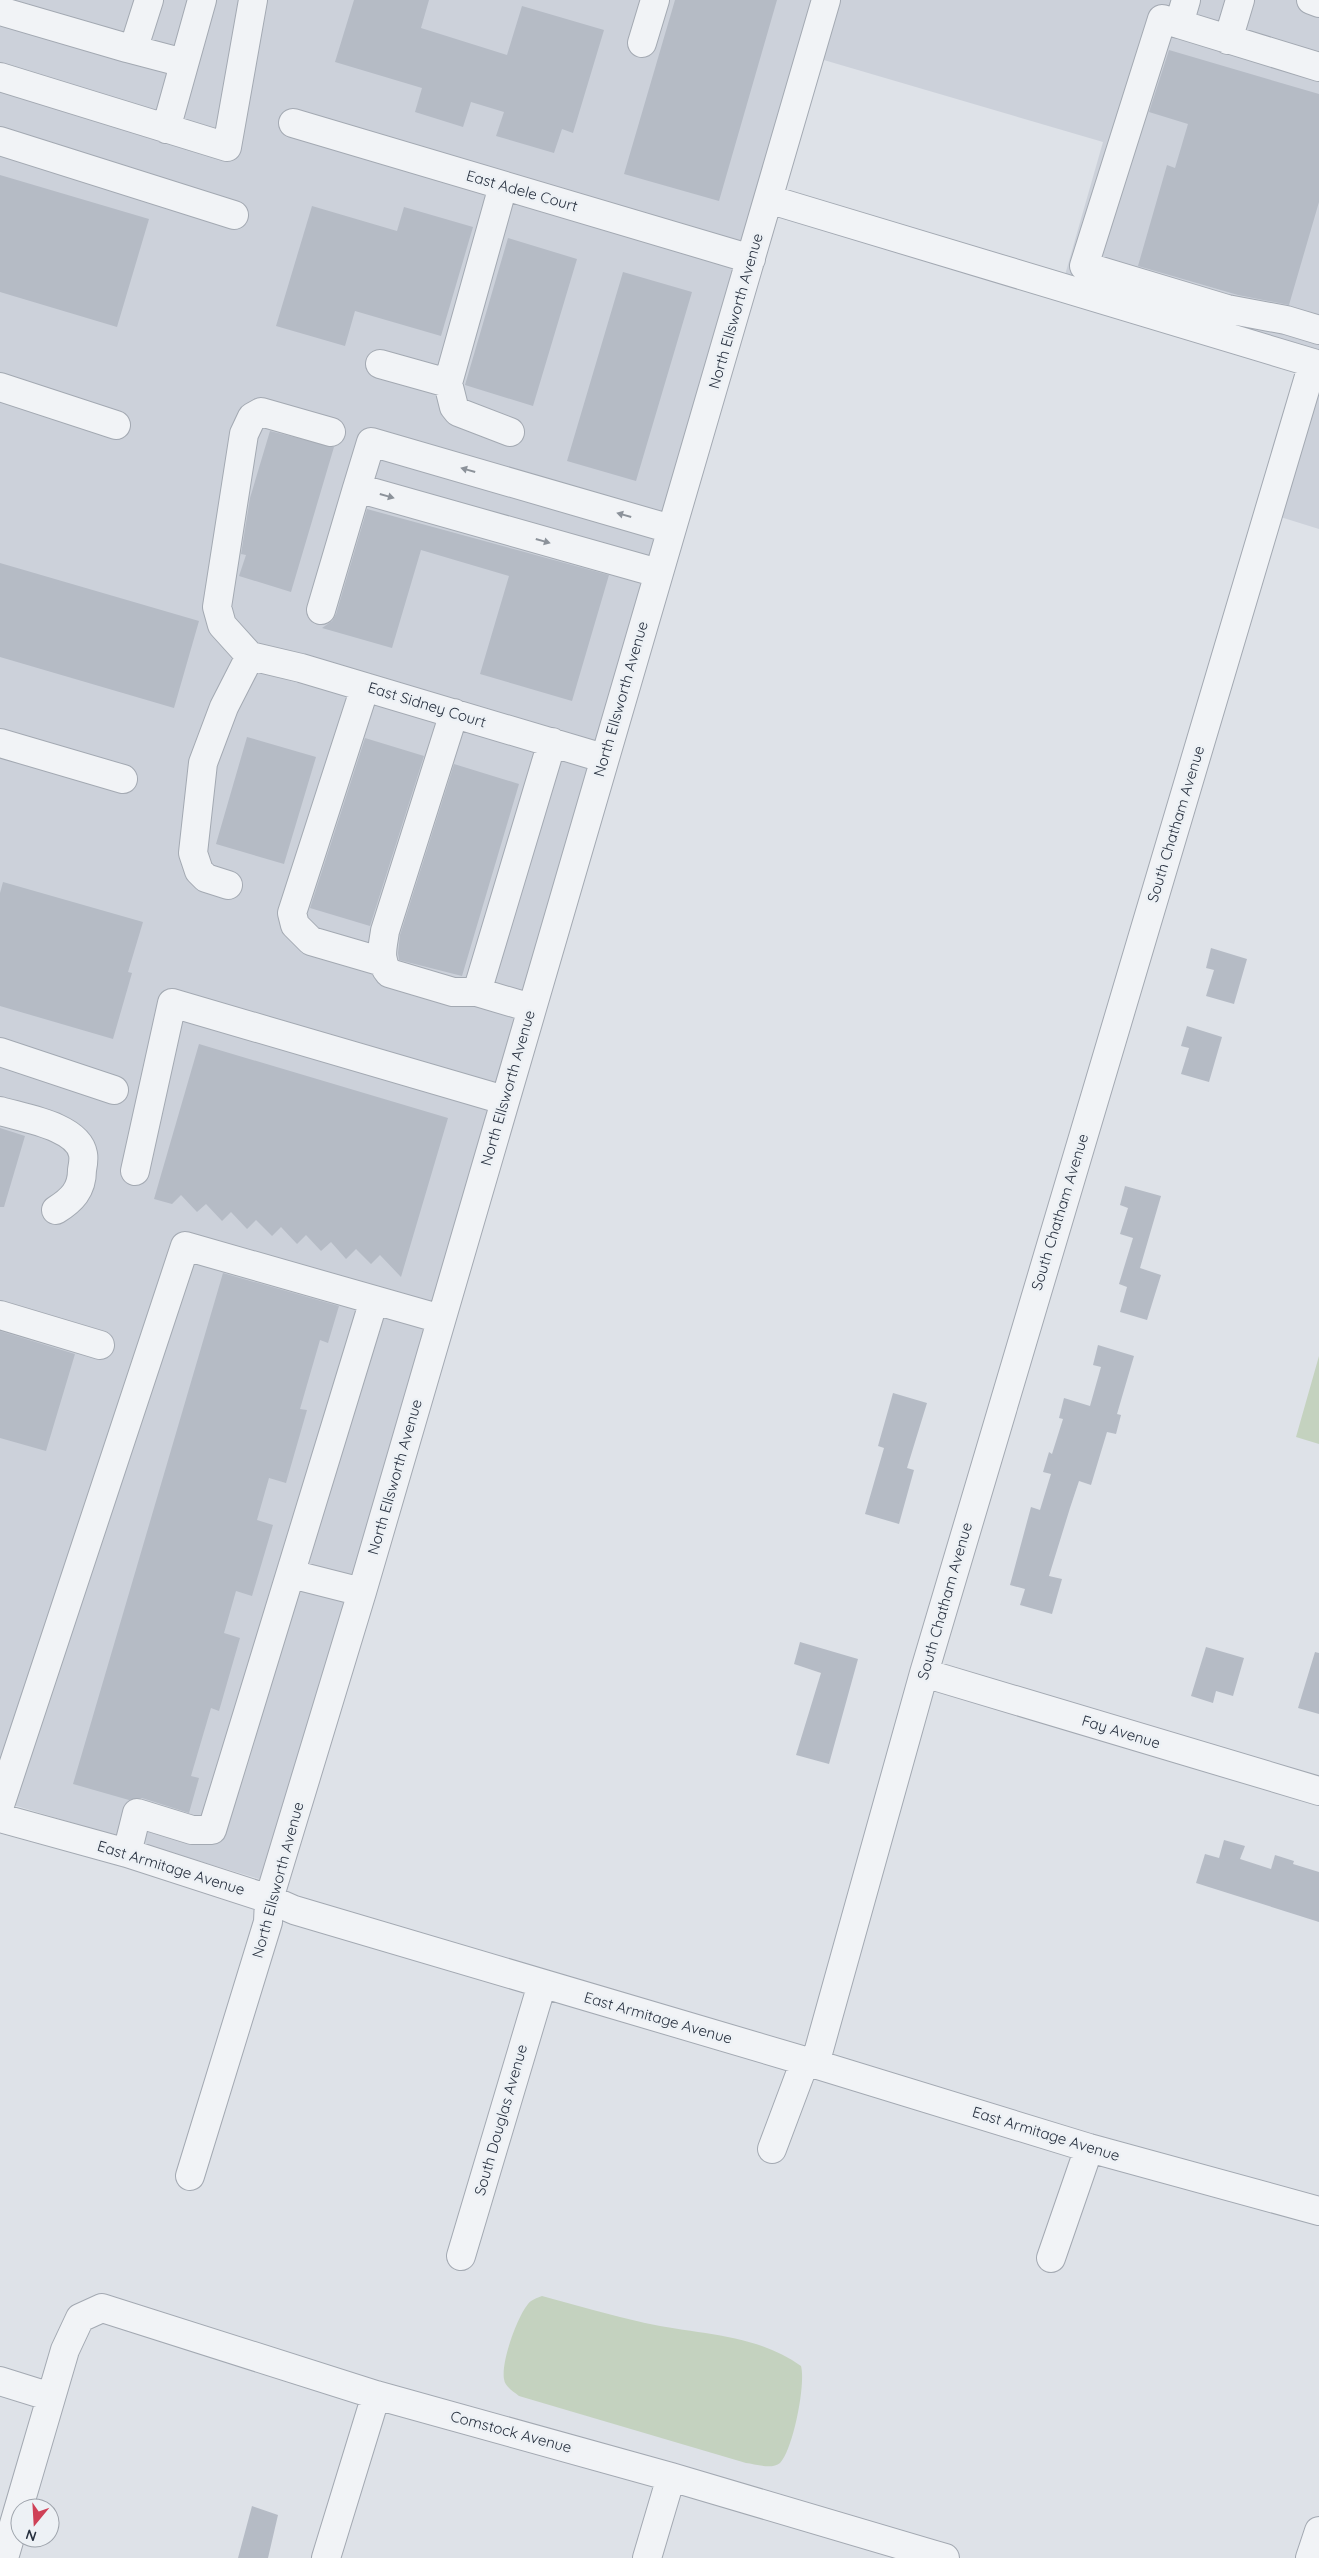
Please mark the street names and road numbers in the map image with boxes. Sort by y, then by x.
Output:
street label: East Adele Court [464,166,580,216]
street label: North Ellsworth Avenue [704,231,767,391]
street label: North Ellsworth Avenue [589,619,652,779]
street label: East Sidney Court [366,678,488,732]
street label: South Chatham Avenue [1143,743,1208,905]
street label: North Ellsworth Avenue [476,1008,539,1168]
street label: South Chatham Avenue [1027,1131,1092,1293]
street label: North Ellsworth Avenue [363,1397,426,1557]
street label: South Chatham Avenue [913,1520,976,1682]
street label: Fay Avenue [1080,1711,1163,1752]
street label: North Ellsworth Avenue [248,1800,308,1960]
street label: East Armitage Avenue [95,1836,247,1899]
street label: East Armitage Avenue [582,1987,734,2048]
street label: South Douglas Avenue [470,2042,531,2198]
street label: East Armitage Avenue [970,2102,1122,2165]
street label: Comstock Avenue [448,2406,574,2457]

